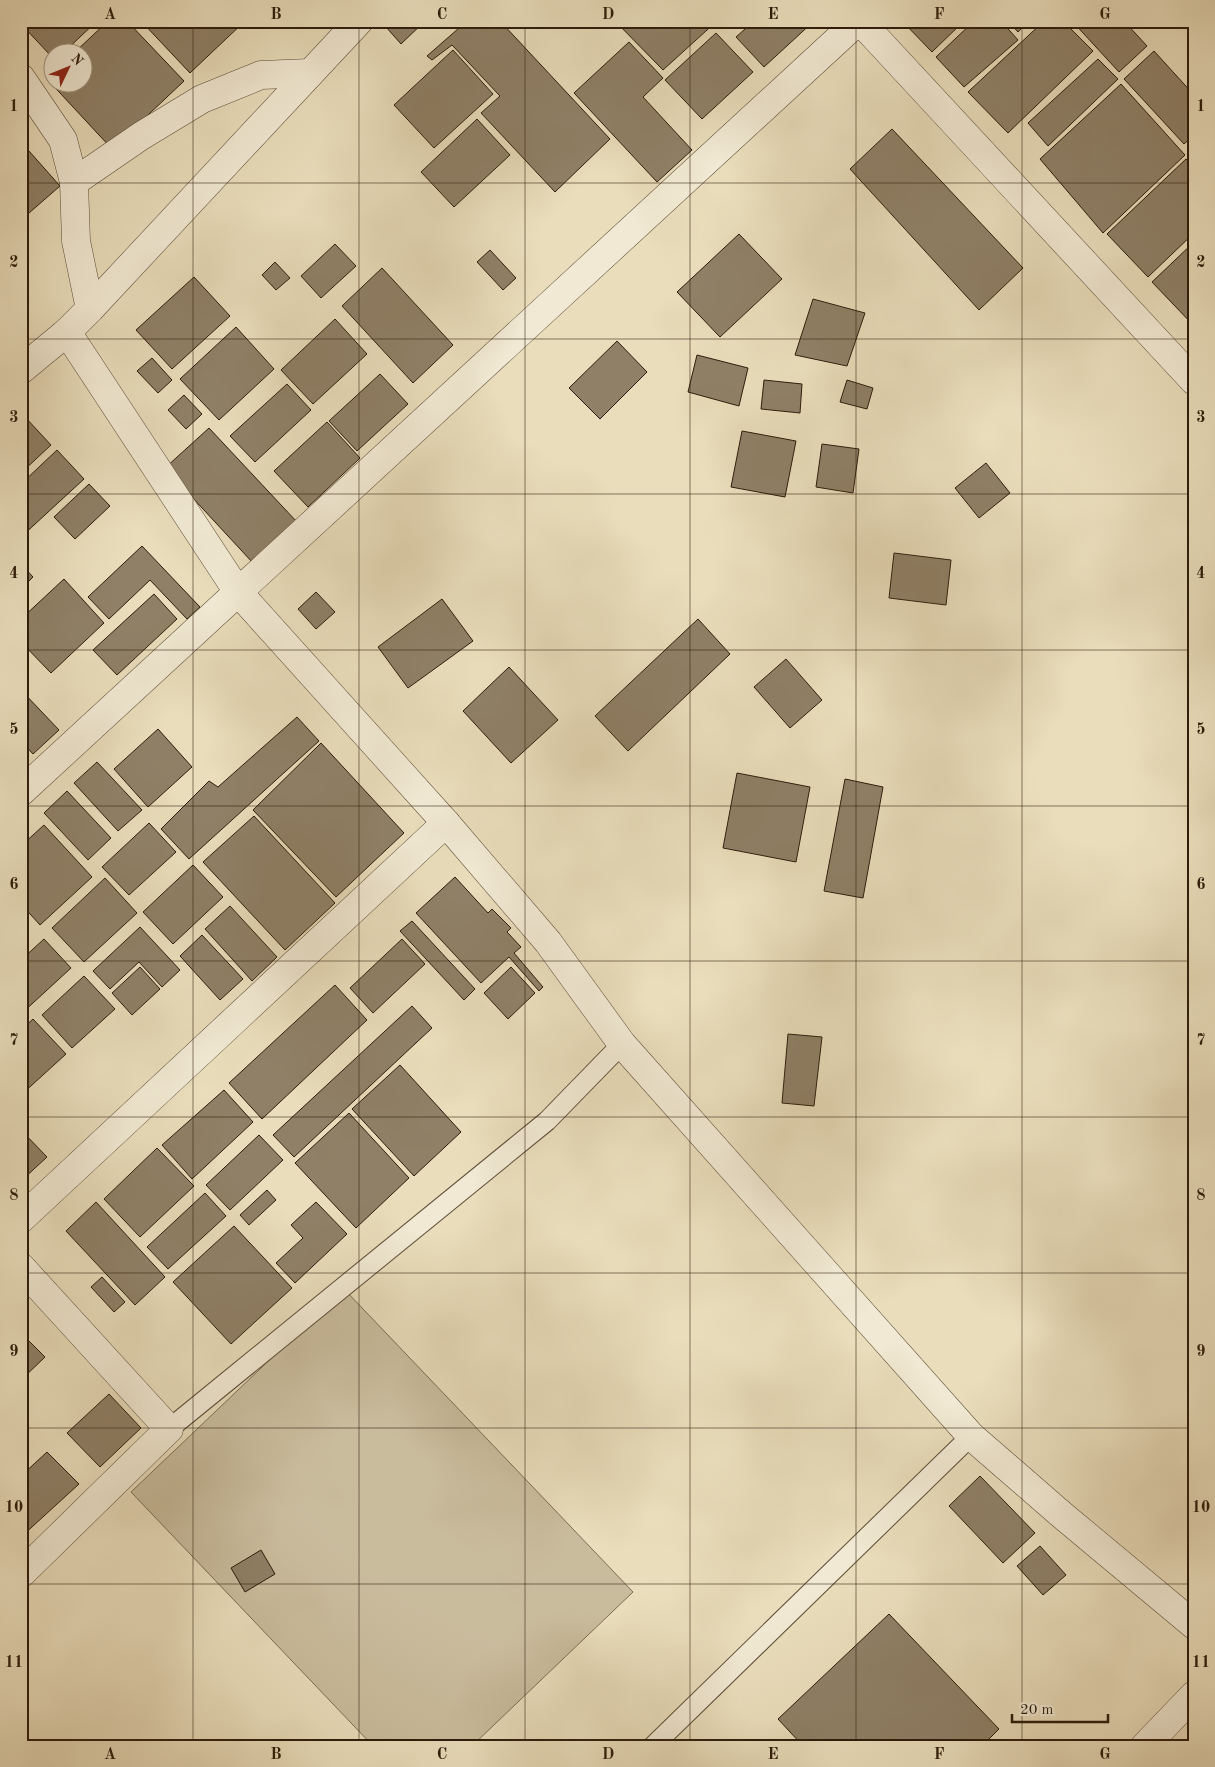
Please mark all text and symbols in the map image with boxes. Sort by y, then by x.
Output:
text: A [104,7,116,23]
text: B [270,7,282,23]
text: C [437,7,447,23]
text: D [602,7,614,23]
text: E [767,7,779,23]
text: F [934,7,945,23]
text: G [1099,7,1111,23]
north arrow [42,42,92,92]
text: N [68,51,86,69]
text: 1 [9,99,19,115]
text: 1 [1196,99,1206,115]
text: 2 [9,255,19,271]
text: 2 [1196,255,1206,271]
text: 3 [9,410,19,426]
text: 3 [1196,410,1206,426]
text: 4 [9,566,19,582]
text: 4 [1196,566,1206,582]
text: 5 [9,722,19,738]
text: 5 [1196,722,1206,738]
text: 6 [9,877,19,893]
text: 6 [1196,877,1206,893]
text: 7 [9,1033,19,1049]
text: 7 [1196,1033,1206,1049]
text: 8 [9,1188,19,1204]
text: 8 [1196,1188,1206,1204]
text: 9 [9,1344,19,1360]
text: 9 [1196,1344,1206,1360]
text: 10 [5,1500,23,1516]
text: 10 [1192,1500,1210,1516]
text: 11 [5,1655,23,1671]
text: 11 [1192,1655,1210,1671]
scale bar [1012,1692,1109,1724]
text: 20 m [1020,1703,1054,1718]
text: A [104,1747,116,1763]
text: B [270,1747,282,1763]
text: C [437,1747,447,1763]
text: D [602,1747,614,1763]
text: E [767,1747,779,1763]
text: F [934,1747,945,1763]
text: G [1099,1747,1111,1763]

